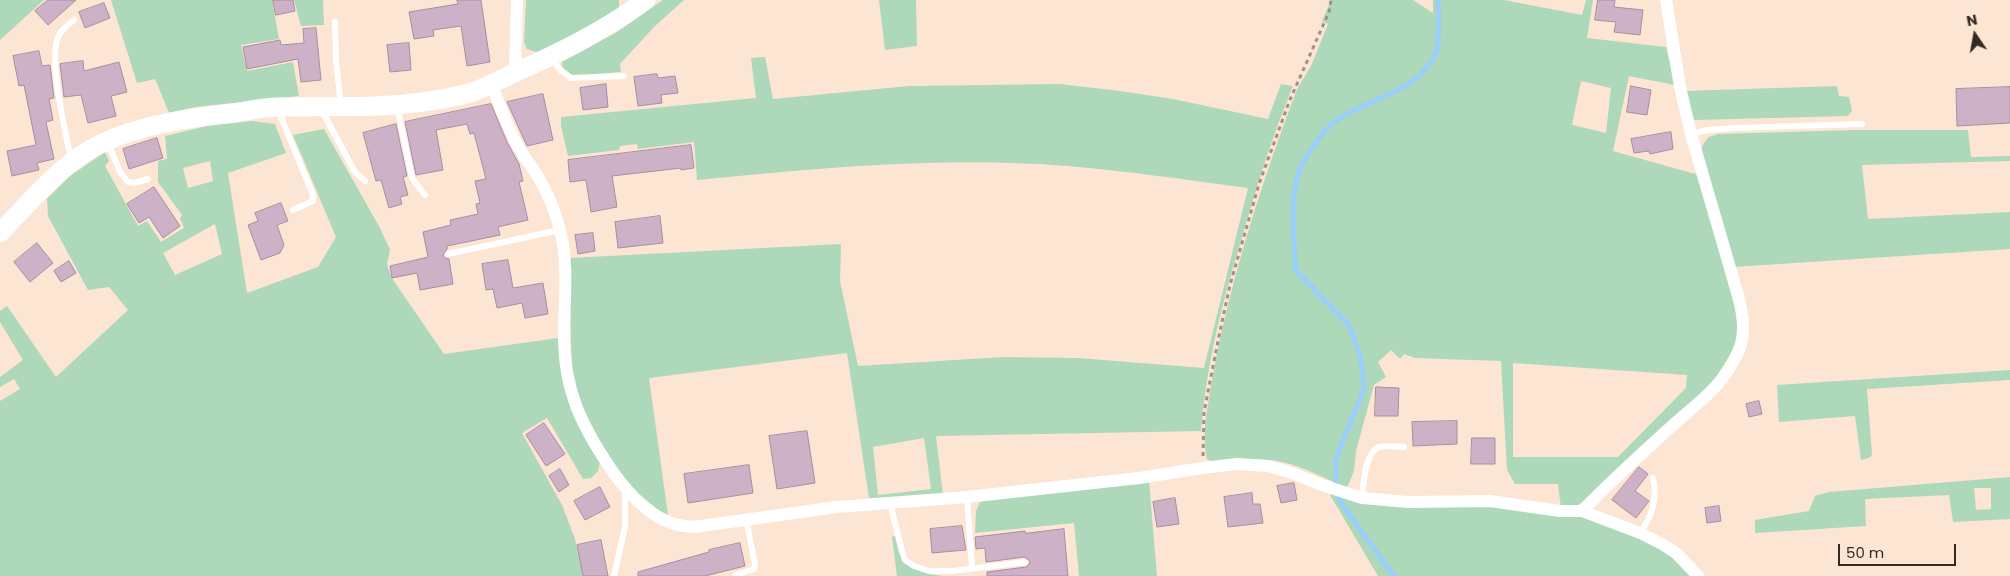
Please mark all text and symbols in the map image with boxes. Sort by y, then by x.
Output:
text: N [1965,9,1979,31]
north arrow [1950,10,2000,60]
scale bar [1840,534,1958,566]
text: 50 m [1846,542,1884,563]

